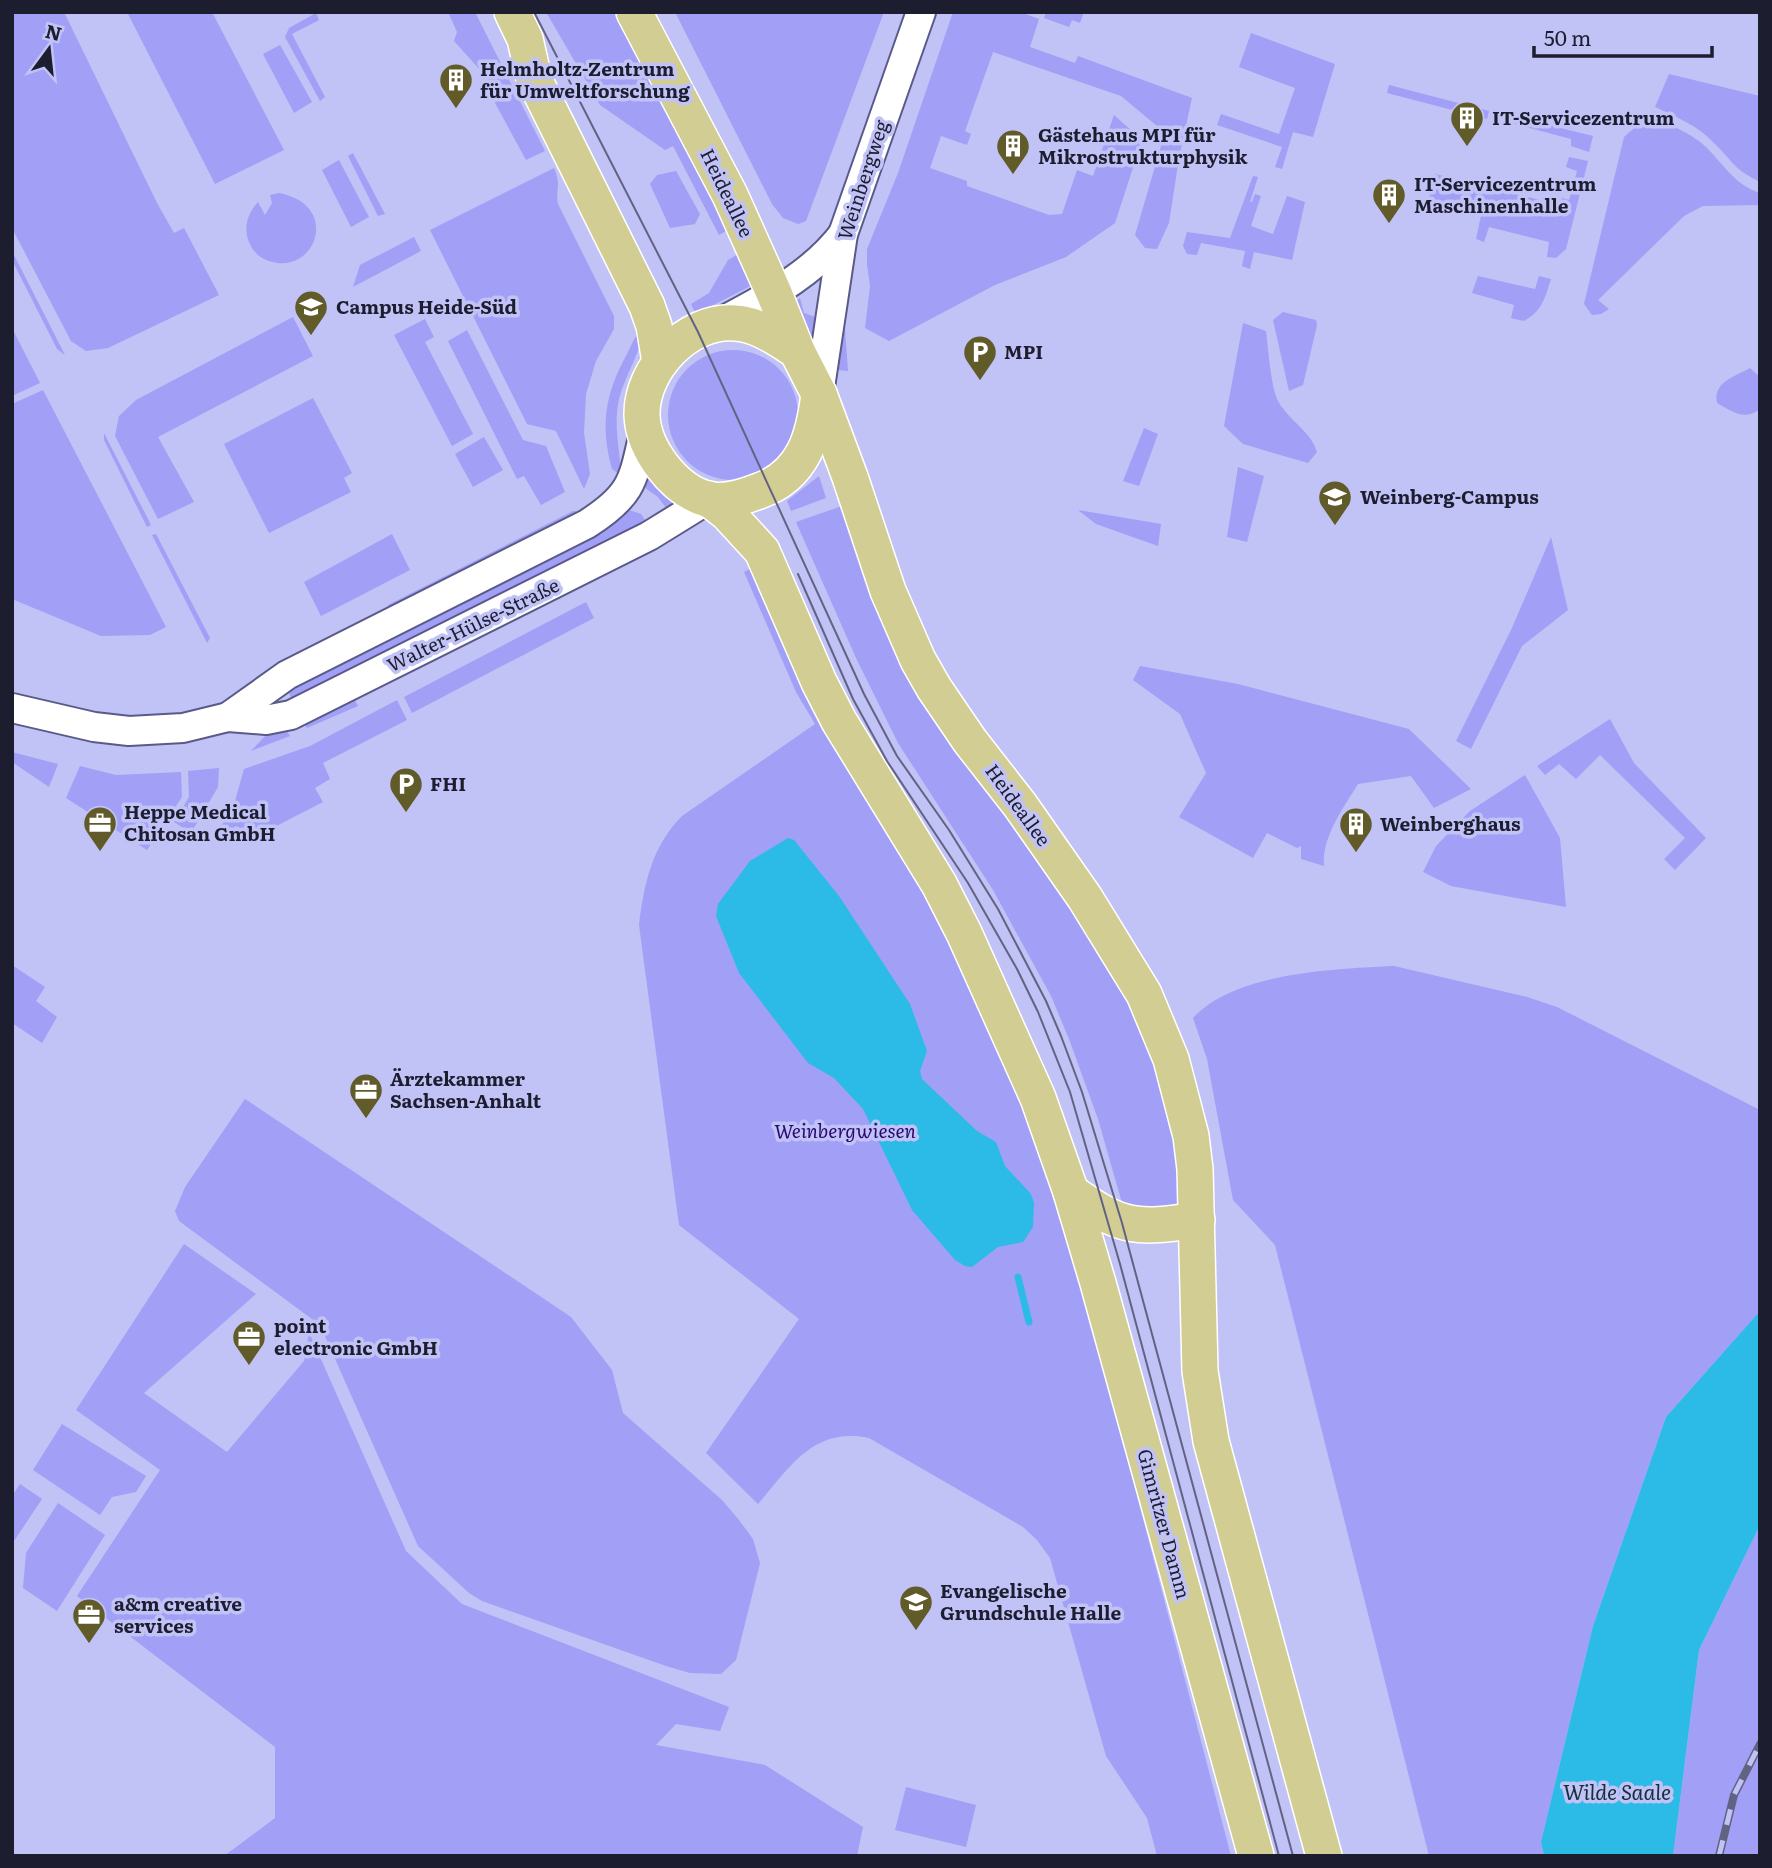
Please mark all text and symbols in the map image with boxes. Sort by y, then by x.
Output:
north arrow [14,14,84,84]
scale bar [1534,14,1712,58]
text: N [42,16,65,47]
text: 50 m [1544,21,1591,52]
place label: Helmholtz-Zentrum für Umweltforschung [480,54,690,104]
building icon: Helmholtz-Zentrum für Umweltforschung [437,61,475,110]
building icon: IT-Servicezentrum [1448,99,1486,148]
place label: IT-Servicezentrum [1492,103,1675,131]
street label: Weinbergweg [829,116,895,243]
place label: Gästehaus MPI für Mikrostrukturphysik [1038,120,1248,170]
building icon: Gästehaus MPI für Mikrostrukturphysik [994,127,1032,176]
street label: Heideallee [694,143,762,242]
place label: IT-Servicezentrum Maschinenhalle [1414,169,1597,219]
building icon: IT-Servicezentrum Maschinenhalle [1370,176,1408,225]
school or university icon: Campus Heide-Süd [292,288,330,337]
place label: Campus Heide-Süd [336,292,518,320]
parking icon: MPI [961,333,999,382]
place label: MPI [1004,337,1043,365]
school or university icon: Weinberg-Campus [1316,478,1354,527]
place label: Weinberg-Campus [1360,482,1539,510]
street label: Walter-Hülse-Straße [382,570,564,678]
street label: Heideallee [979,757,1058,851]
parking icon: FHI [387,765,425,814]
place label: FHI [430,769,466,797]
place label: Heppe Medical Chitosan GmbH [124,797,275,847]
office icon: Heppe Medical Chitosan GmbH [81,804,119,853]
building icon: Weinberghaus [1337,805,1375,854]
place label: Weinberghaus [1380,809,1521,837]
place label: Ärztekammer Sachsen-Anhalt [390,1064,542,1114]
office icon: Ärztekammer Sachsen-Anhalt [347,1071,385,1120]
park label: Weinbergwiesen [774,1116,917,1144]
place label: point electronic GmbH [274,1311,438,1361]
office icon: point electronic GmbH [230,1318,268,1367]
street label: Gimritzer Damm [1131,1446,1198,1602]
place label: Evangelische Grundschule Halle [940,1576,1122,1626]
school or university icon: Evangelische Grundschule Halle [897,1583,935,1632]
place label: a&m creative services [114,1589,242,1639]
office icon: a&m creative services [70,1596,108,1645]
water label: Wilde Saale [1563,1775,1671,1806]

